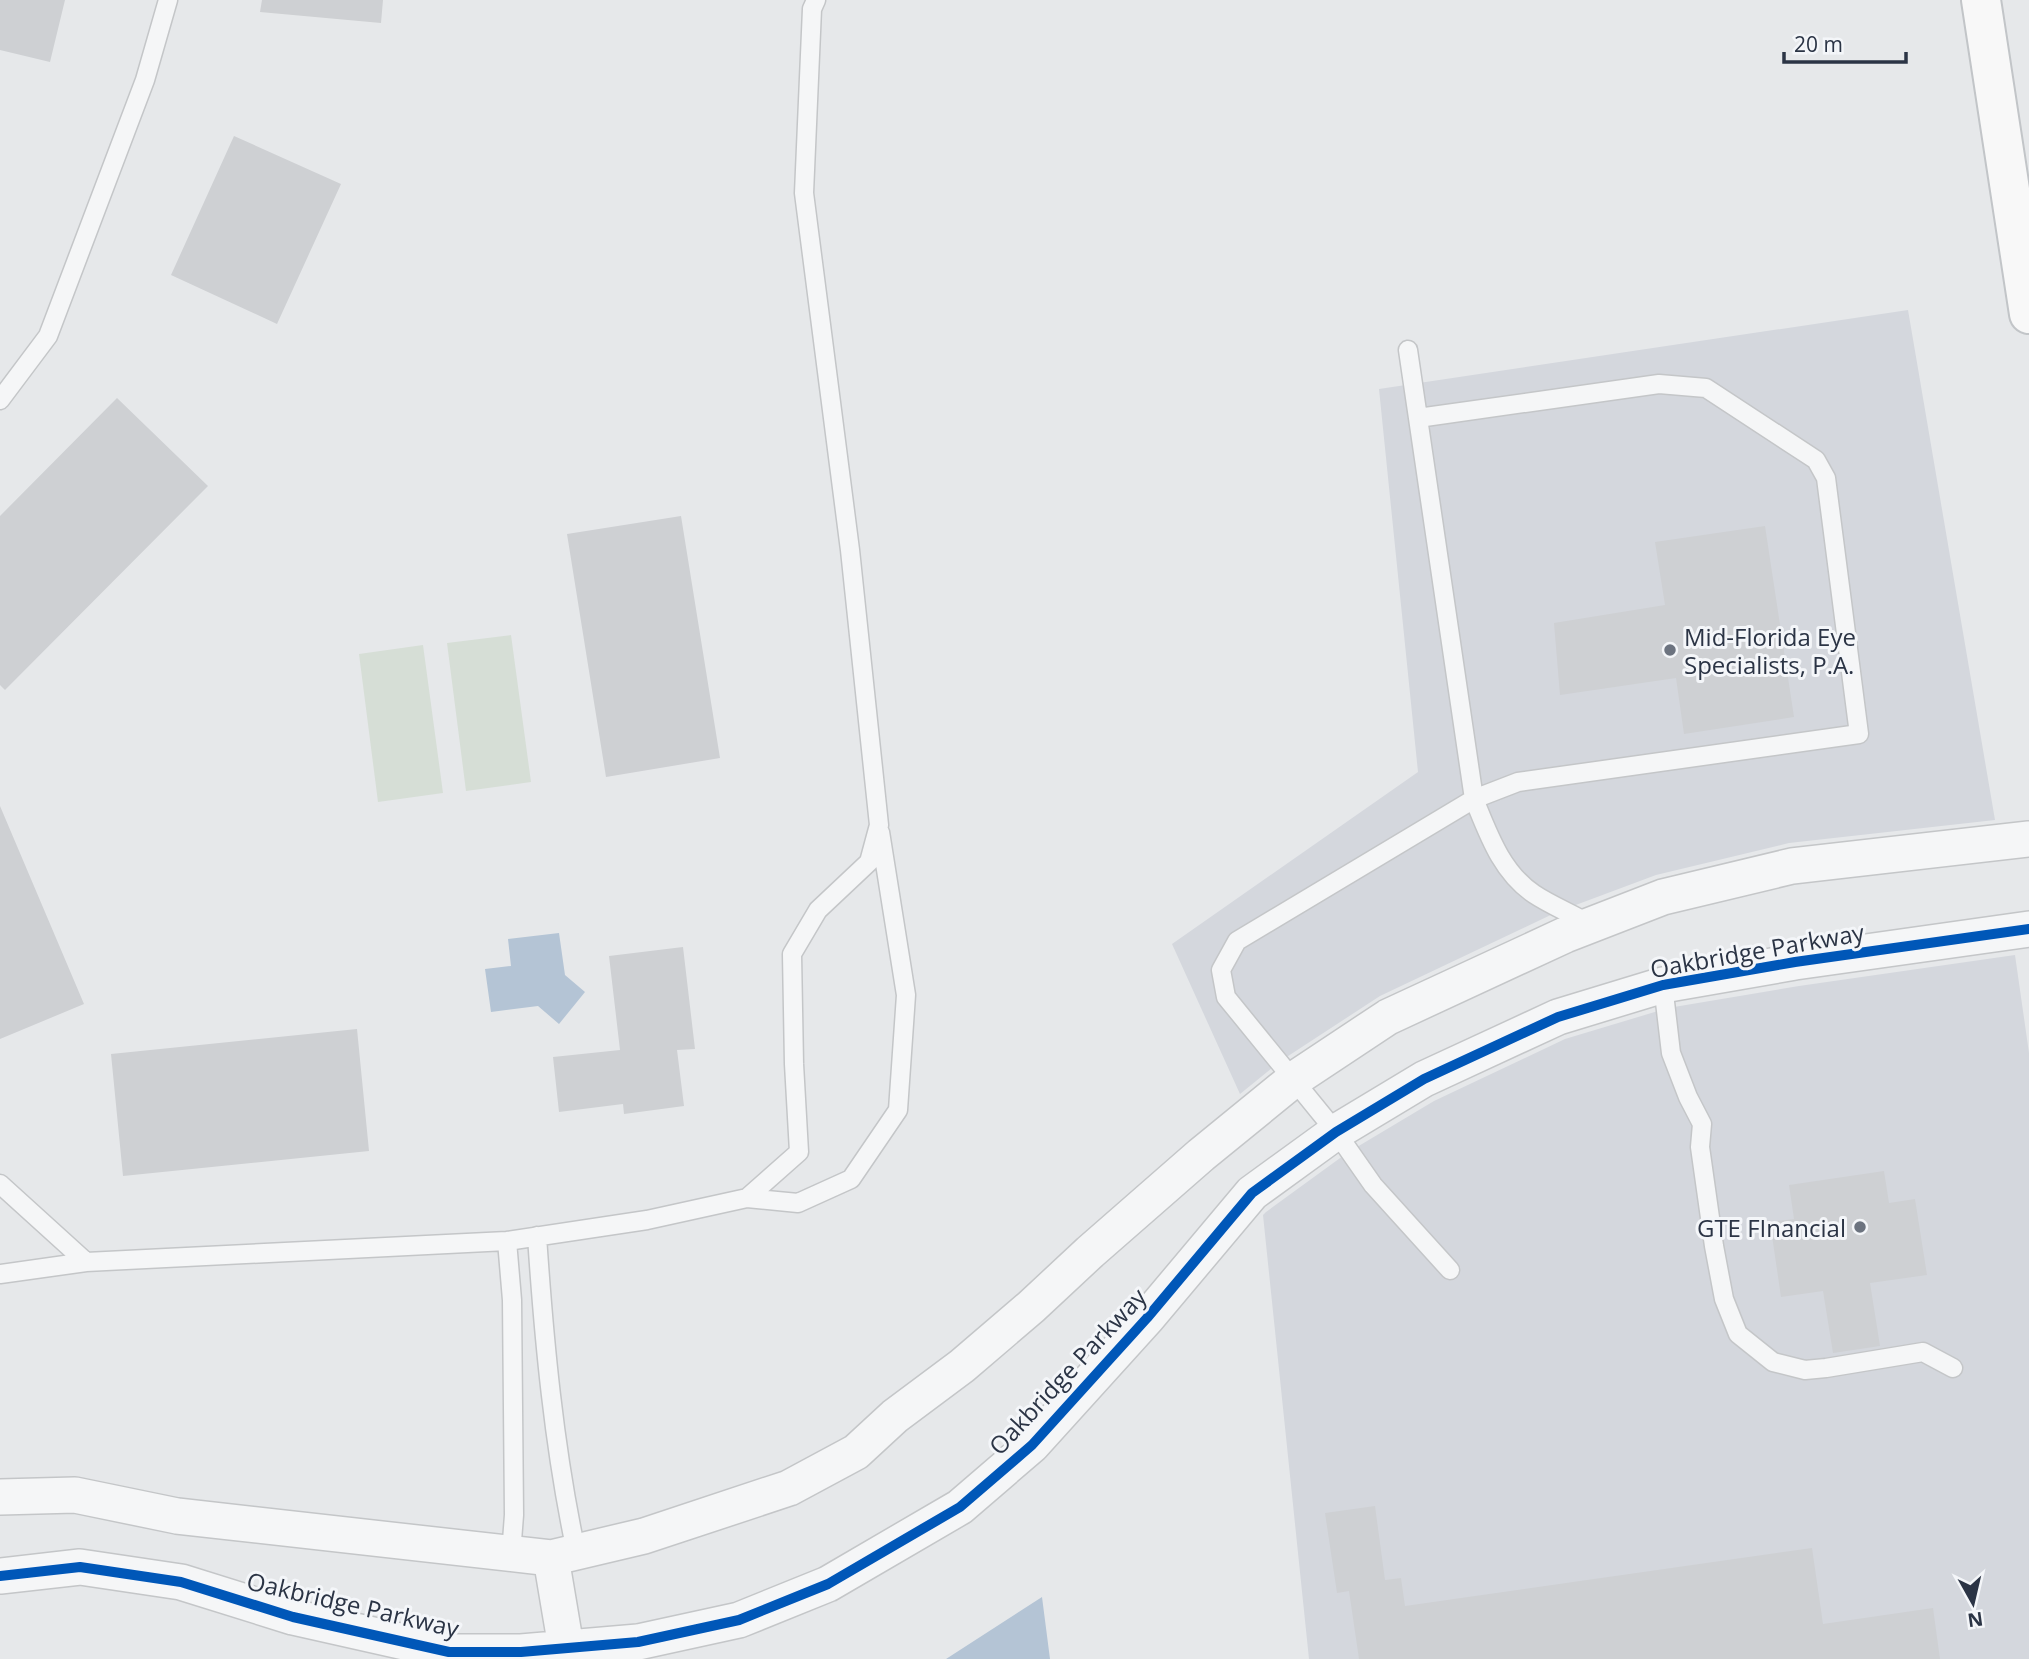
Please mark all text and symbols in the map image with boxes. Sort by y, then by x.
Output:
scale bar [1784,21,1906,65]
text: 20 m [1794,30,1843,58]
place label: Mid-Florida Eye Specialists, P.A. [1684,620,1856,681]
marker: Mid-Florida Eye Specialists, P.A. [1662,642,1678,658]
street label: Oakbridge Parkway [1647,915,1868,985]
place label: GTE FInancial [1697,1211,1846,1244]
marker: GTE FInancial [1852,1219,1868,1235]
street label: Oakbridge Parkway [981,1280,1154,1462]
street label: Oakbridge Parkway [244,1564,463,1645]
north arrow [1938,1568,2008,1638]
text: N [1966,1606,1985,1634]

